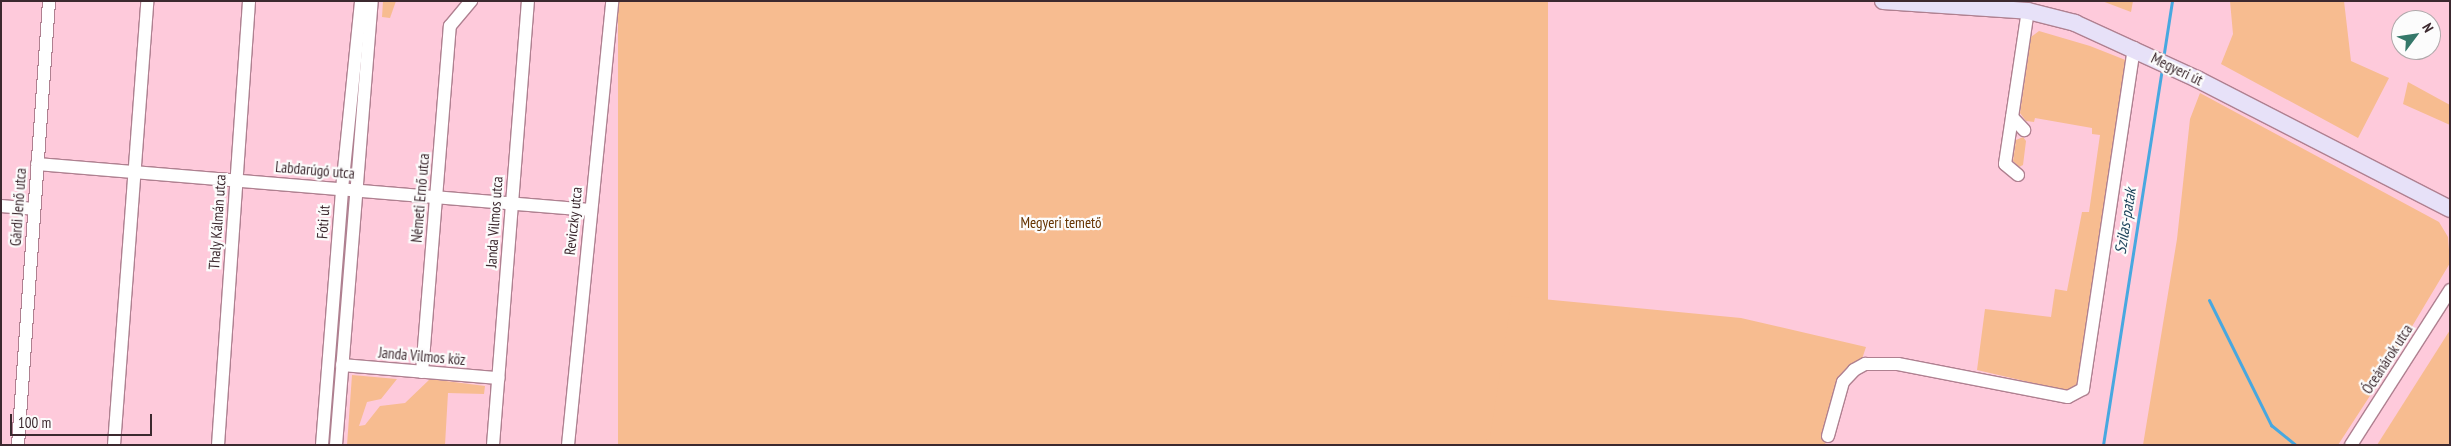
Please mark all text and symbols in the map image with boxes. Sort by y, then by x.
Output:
north arrow [2391,10,2441,60]
text: N [2418,20,2438,36]
street label: Megyeri út [2148,49,2206,89]
street label: Németi Ernő utca [407,153,433,243]
street label: Labdarúgó utca [275,158,355,182]
street label: Gárdi Jenő utca [6,167,30,247]
street label: Thaly Kálmán utca [205,174,229,270]
street label: Janda Vilmos utca [482,176,506,268]
street label: Reviczky utca [560,186,586,256]
water label: Szilas-patak [2110,187,2140,255]
street label: Fóti út [313,204,333,240]
park label: Megyeri temető [1020,214,1102,232]
street label: Óceánárok utca [2358,321,2416,397]
street label: Janda Vilmos köz [378,343,466,369]
scale bar [12,404,155,436]
text: 100 m [18,413,51,432]

